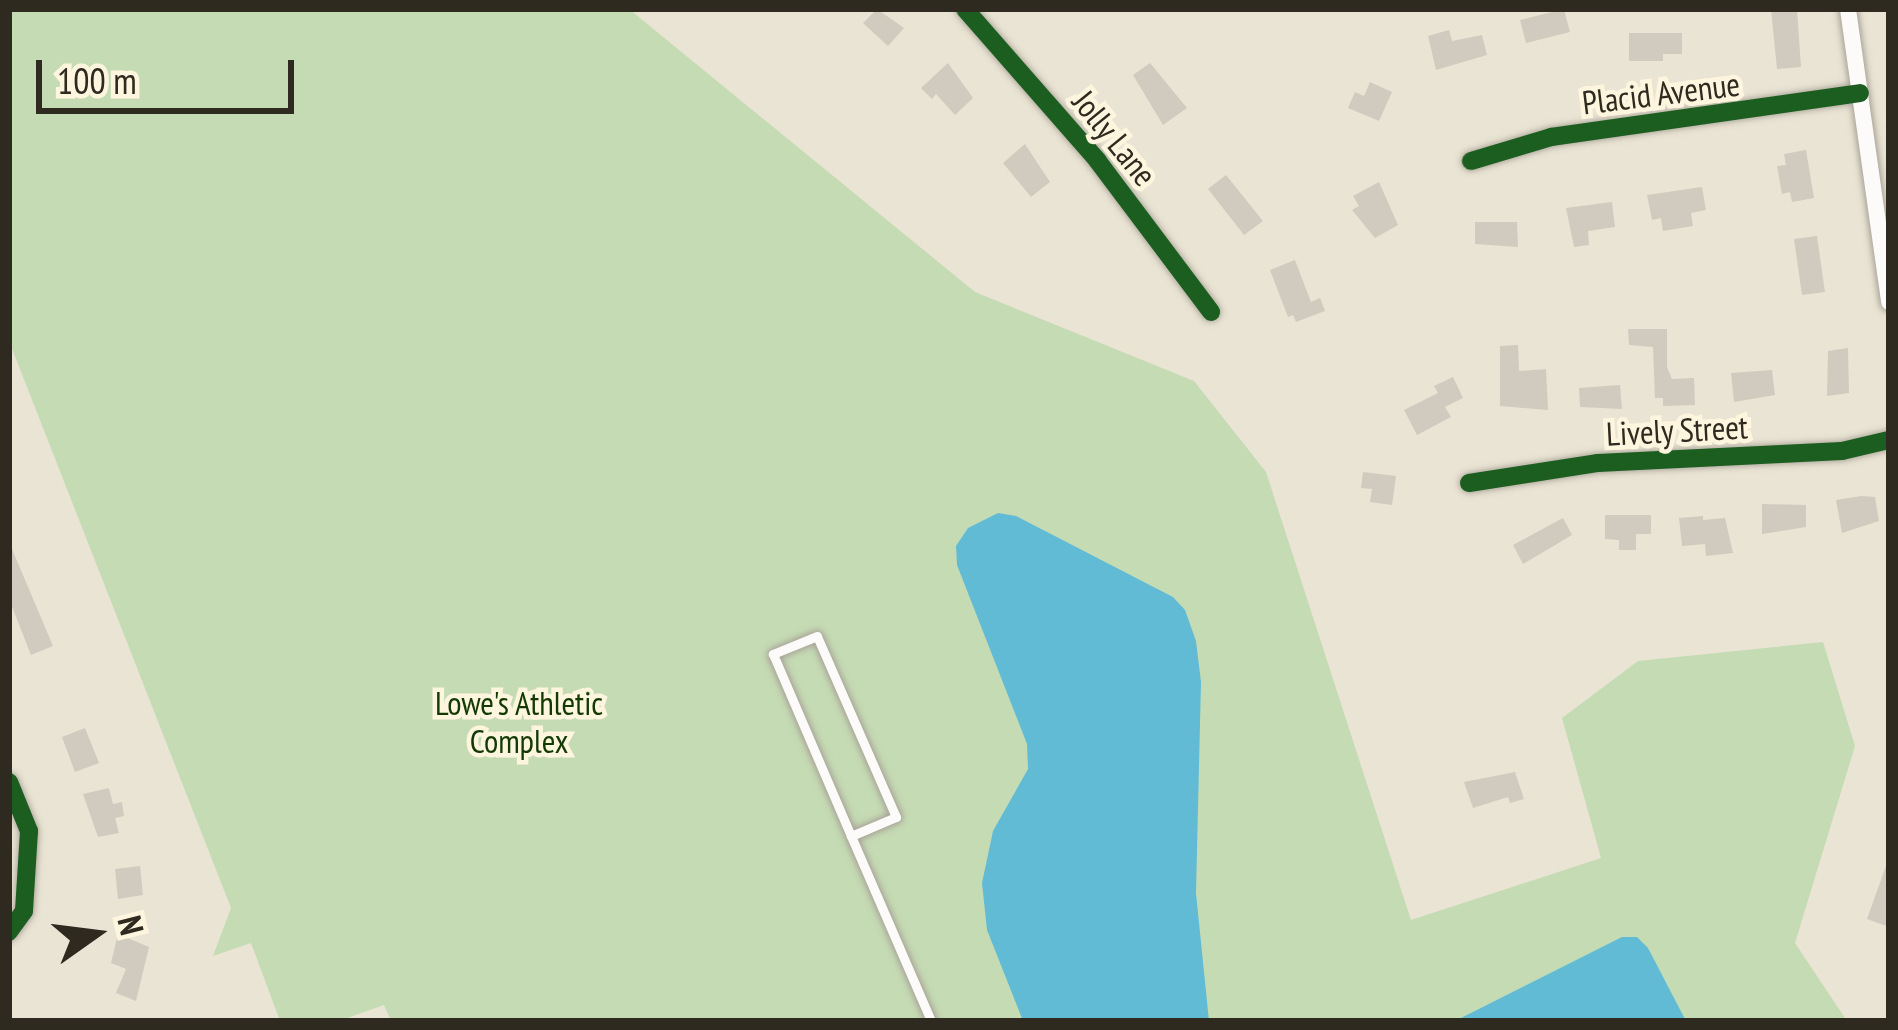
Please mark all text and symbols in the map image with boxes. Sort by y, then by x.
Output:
scale bar [42,36,300,110]
text: 100 m [57,57,137,104]
street label: Placid Avenue [1579,64,1743,122]
street label: Jolly Lane [1065,82,1165,194]
street label: Lively Street [1605,406,1749,454]
park label: Lowe's Athletic Complex [434,683,604,761]
north arrow [36,874,156,994]
text: N [108,911,154,939]

